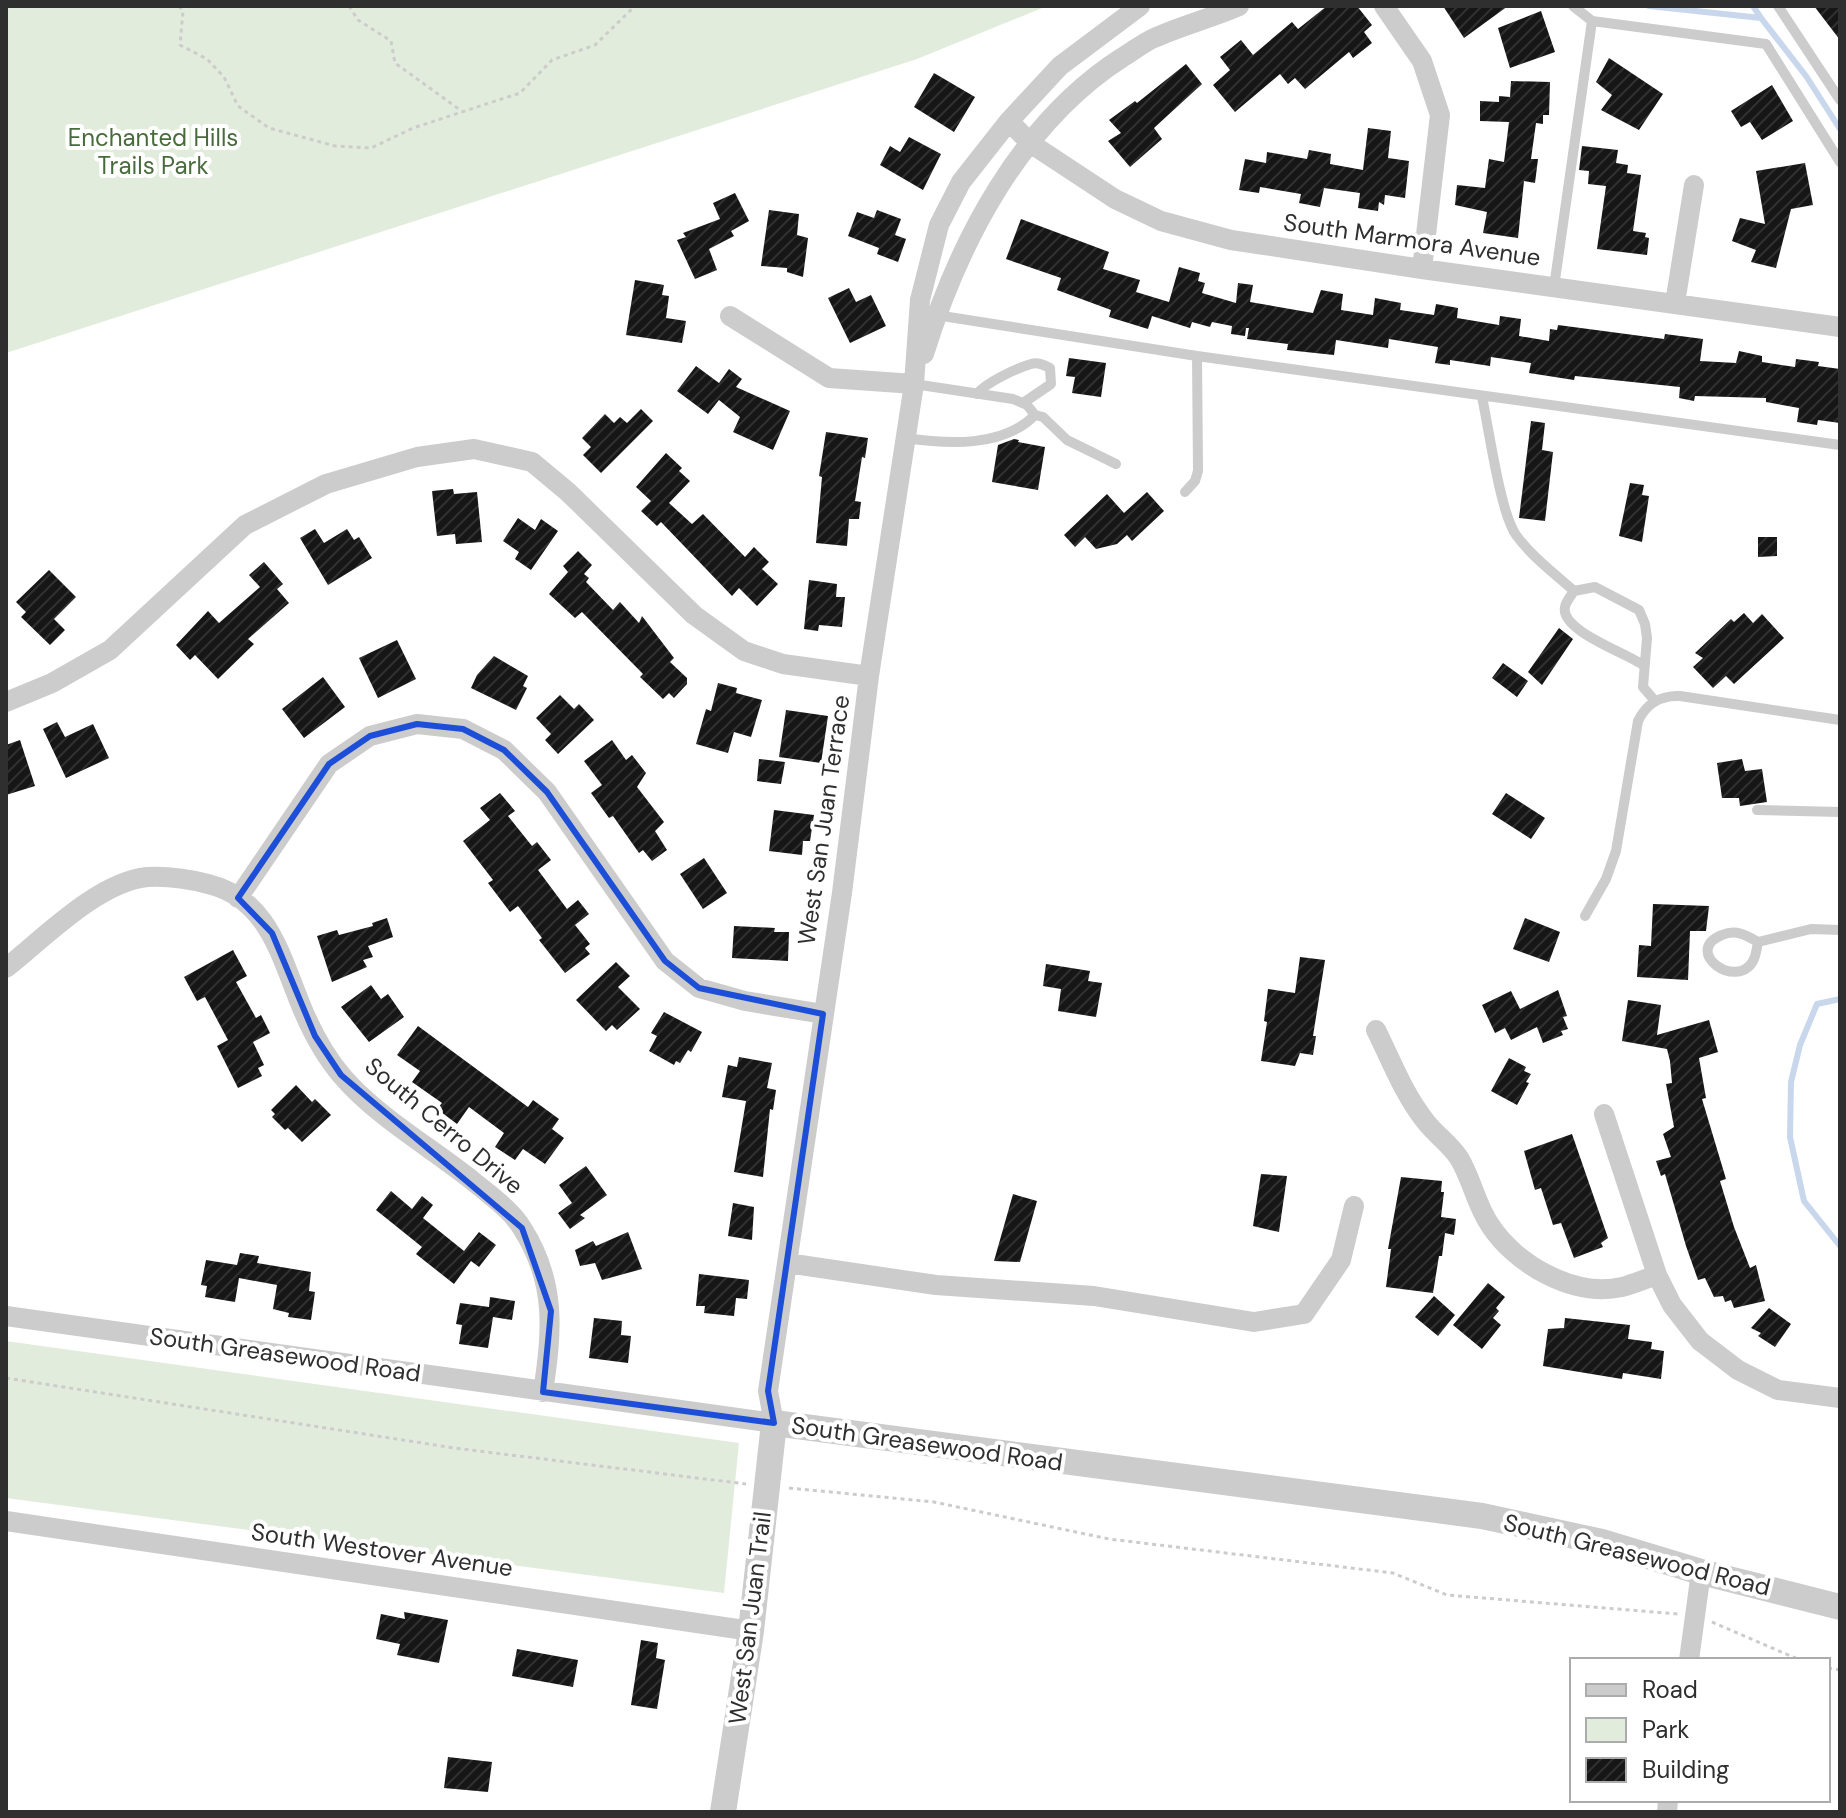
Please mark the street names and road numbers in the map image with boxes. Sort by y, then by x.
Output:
street label: South Marmora Avenue [1282,206,1543,273]
street label: West San Juan Terrace [791,693,856,947]
street label: South Cerro Drive [359,1050,530,1201]
street label: South Greasewood Road [147,1320,423,1389]
street label: South Greasewood Road [789,1409,1065,1478]
street label: South Greasewood Road [1501,1506,1774,1603]
street label: West San Juan Trail [721,1510,778,1726]
street label: South Westover Avenue [249,1516,515,1583]

